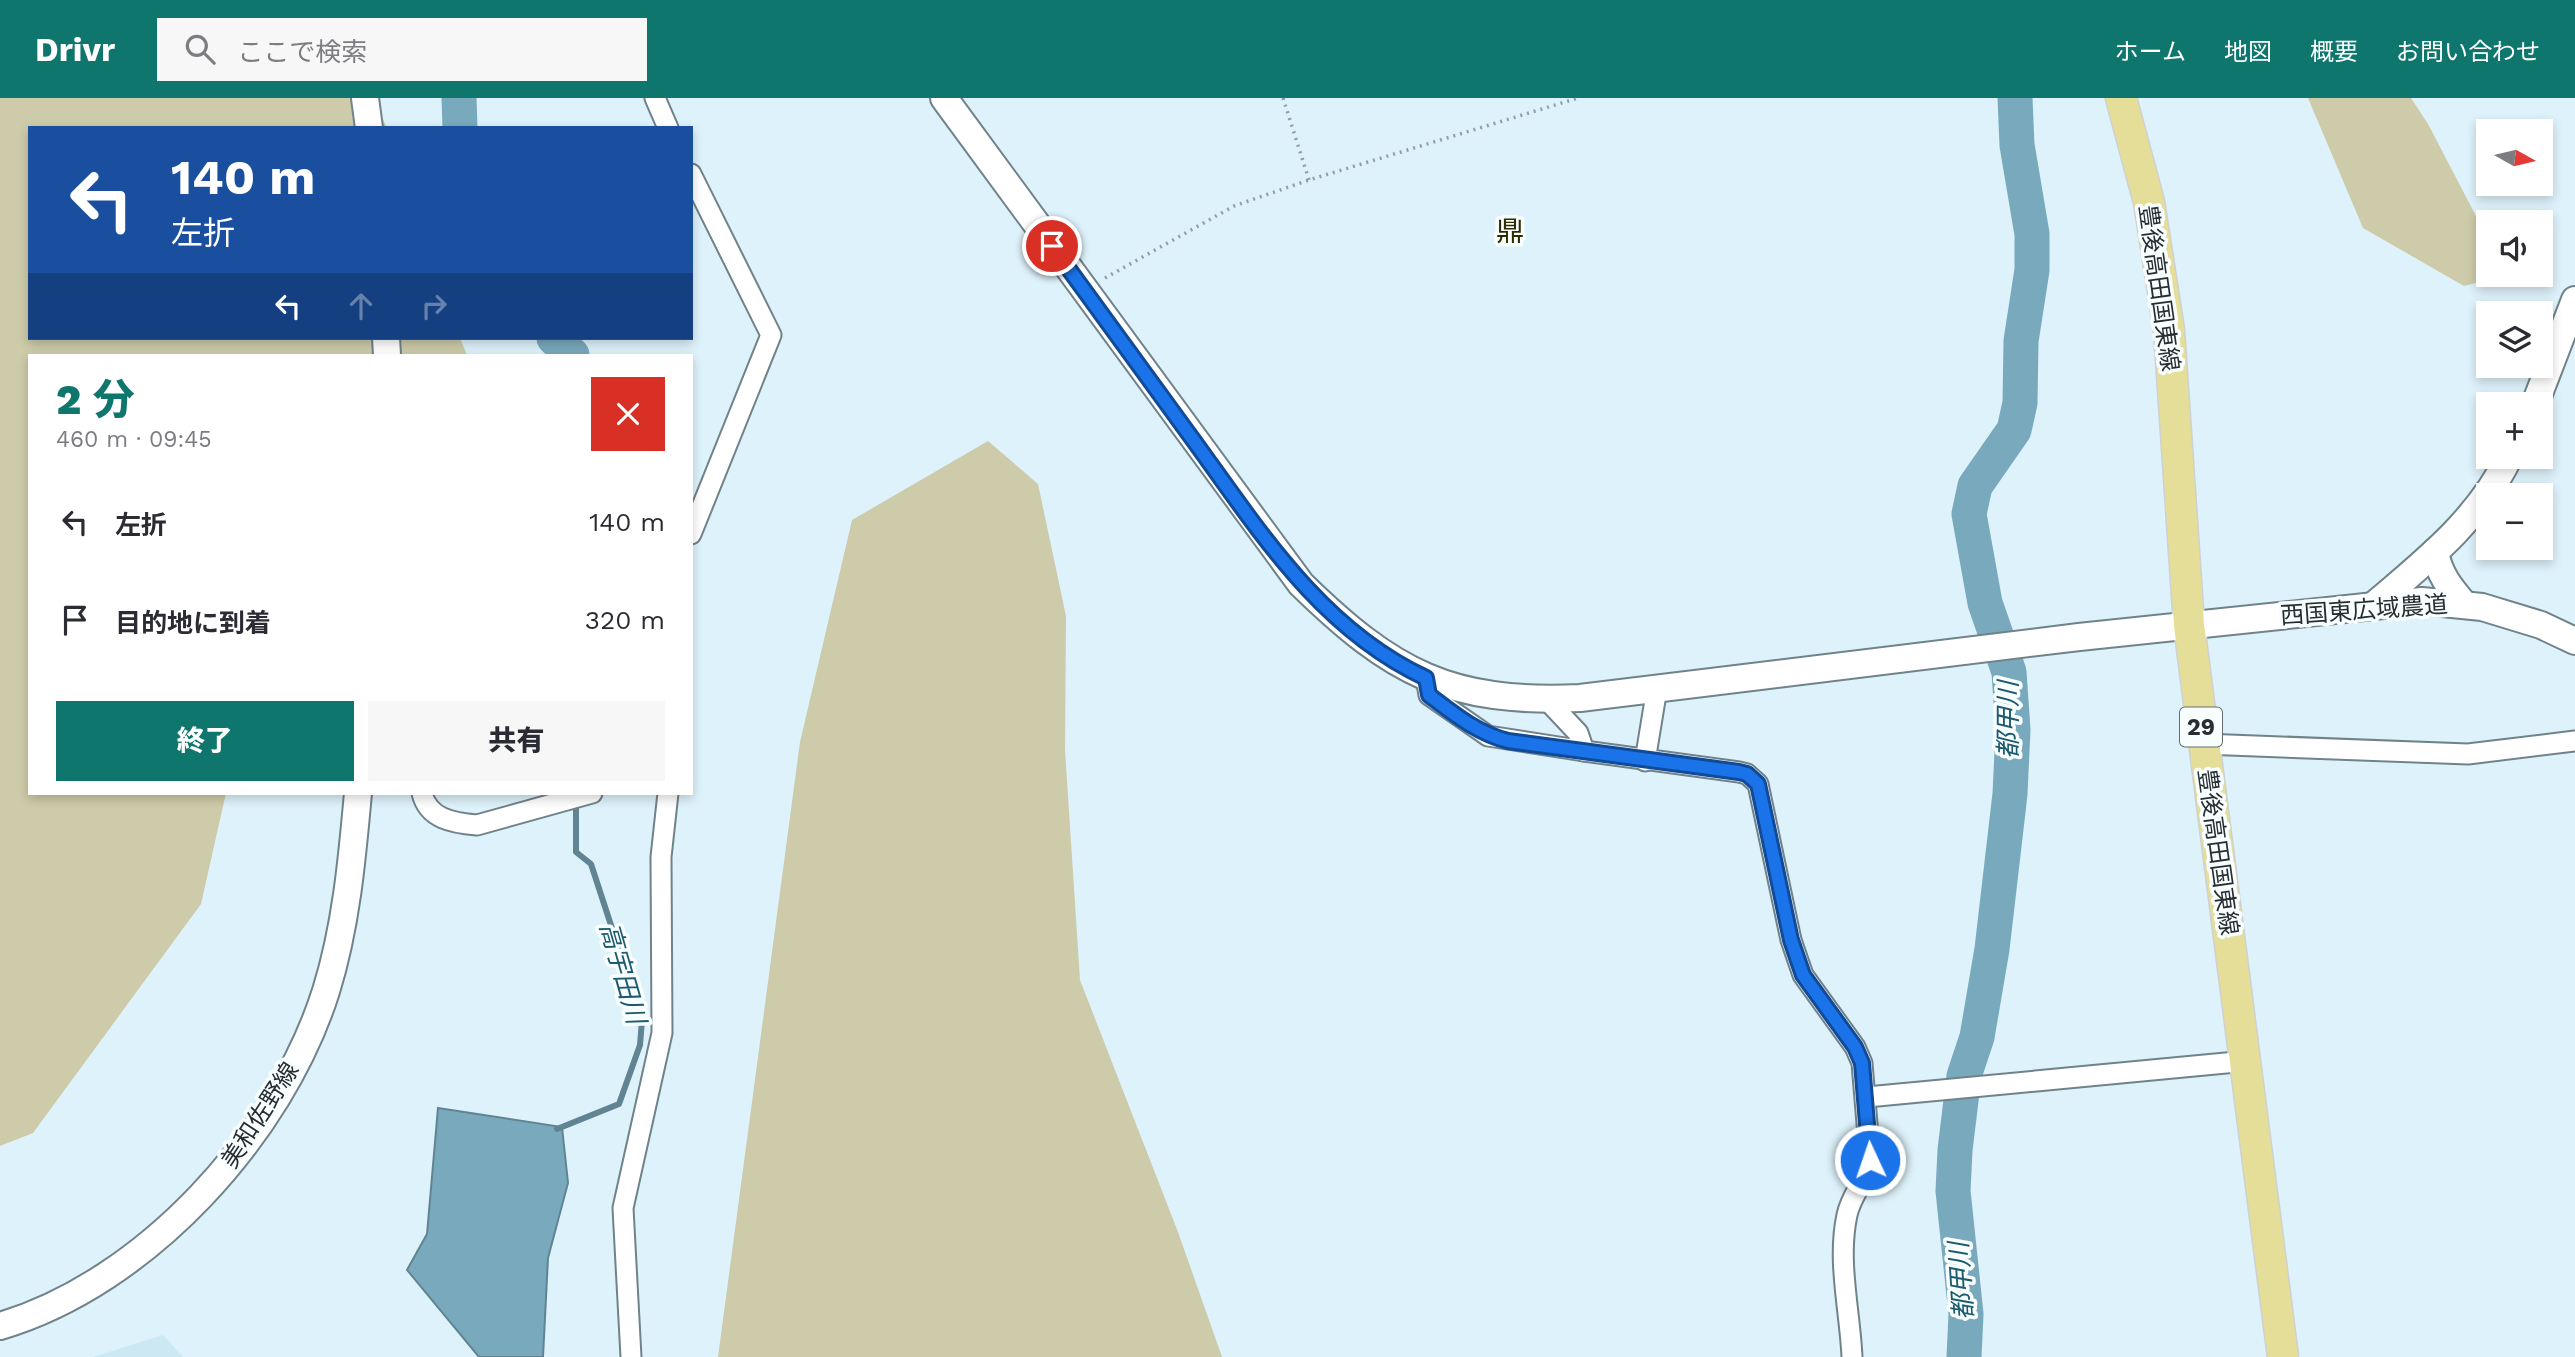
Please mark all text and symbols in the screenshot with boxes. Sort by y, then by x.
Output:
search box [157,18,647,81]
text: Drivr [35,30,115,69]
icon: search [181,30,219,68]
text: ここで検索 [237,37,367,67]
text: ホーム [2115,38,2186,66]
text: 地図 [2224,38,2272,66]
text: 概要 [2310,38,2358,66]
text: お問い合わせ [2396,38,2540,66]
north arrow [2476,119,2553,196]
map controls [2476,119,2553,560]
text: 140 m [171,148,315,206]
icon: left [56,154,147,245]
street label: 豊後高田国東線 [2133,203,2185,373]
button: sound [2476,210,2553,287]
text: 左折 [171,214,235,252]
district label: 鼎 [1496,215,1524,248]
pin [1022,216,1082,276]
icon: arrive [1033,227,1071,265]
icon: left [269,287,307,325]
icon: ahead [342,287,380,325]
icon: right [415,287,453,325]
button: layers [2476,301,2553,378]
text: 2 分 [56,375,134,424]
button: close [591,377,665,451]
button: + [2476,392,2553,469]
text: 460 m · 09:45 [56,426,212,453]
button: − [2476,483,2553,560]
icon: left [56,503,94,541]
text: 140 m [589,507,665,537]
text: 左折 [115,510,167,540]
street label: 西国東広域農道 [2279,590,2449,630]
icon: arrive [56,601,94,639]
text: 320 m [585,605,665,635]
text: 目的地に到着 [115,608,271,638]
water label: 都甲川 [1993,678,2023,759]
button: 終了 [56,701,354,781]
button: 共有 [368,701,665,781]
road number: 29 [2180,708,2222,747]
street label: 豊後高田国東線 [2192,767,2244,937]
water label: 高宇田川 [594,919,653,1030]
street label: 美和佐野線 [216,1057,304,1173]
position arrow [1833,1123,1907,1197]
water label: 都甲川 [1943,1238,1979,1321]

